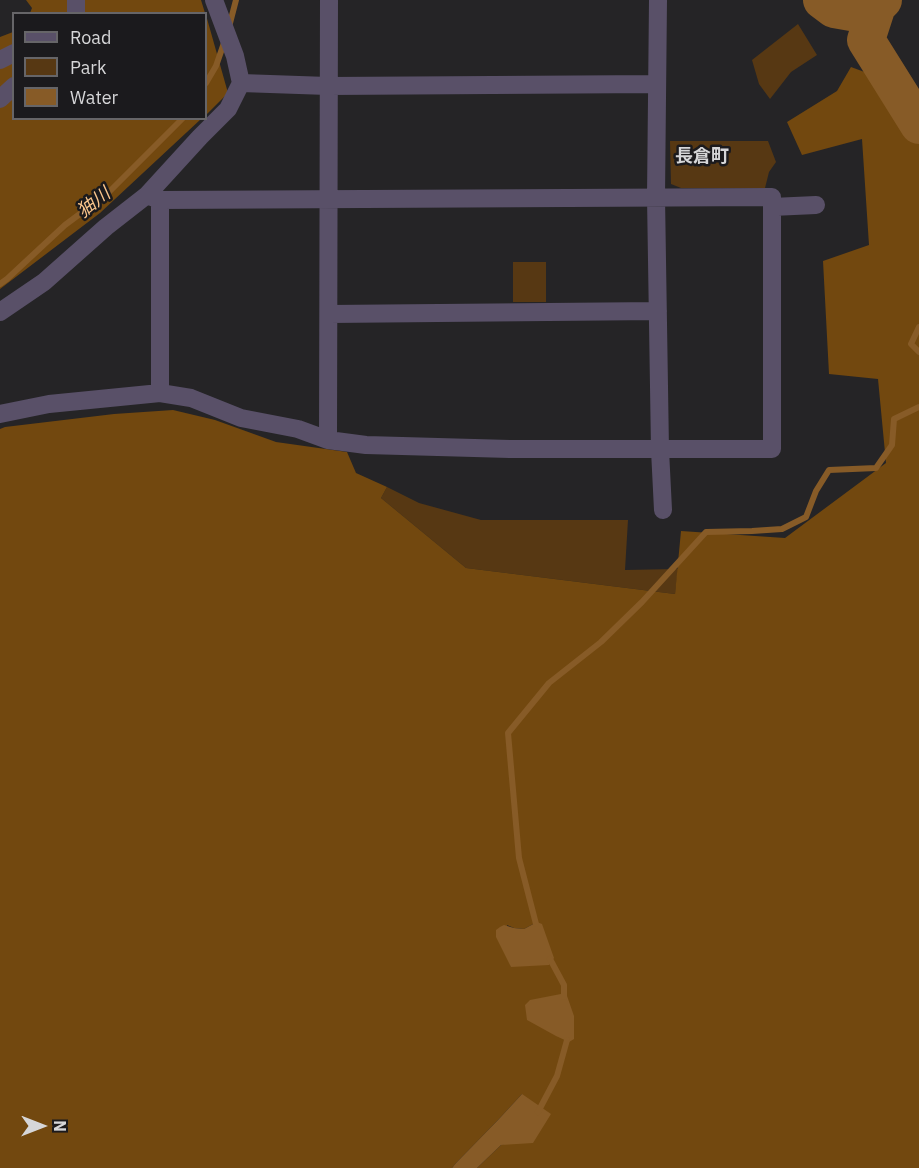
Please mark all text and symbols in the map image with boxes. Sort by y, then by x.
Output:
legend [12,12,207,120]
text: Road [70,26,111,49]
text: Park [70,56,106,79]
text: Water [70,86,118,109]
district label: 長倉町 [675,146,729,168]
water label: 㹨川 [73,183,115,223]
north arrow [12,1096,72,1156]
text: N [50,1120,70,1132]

